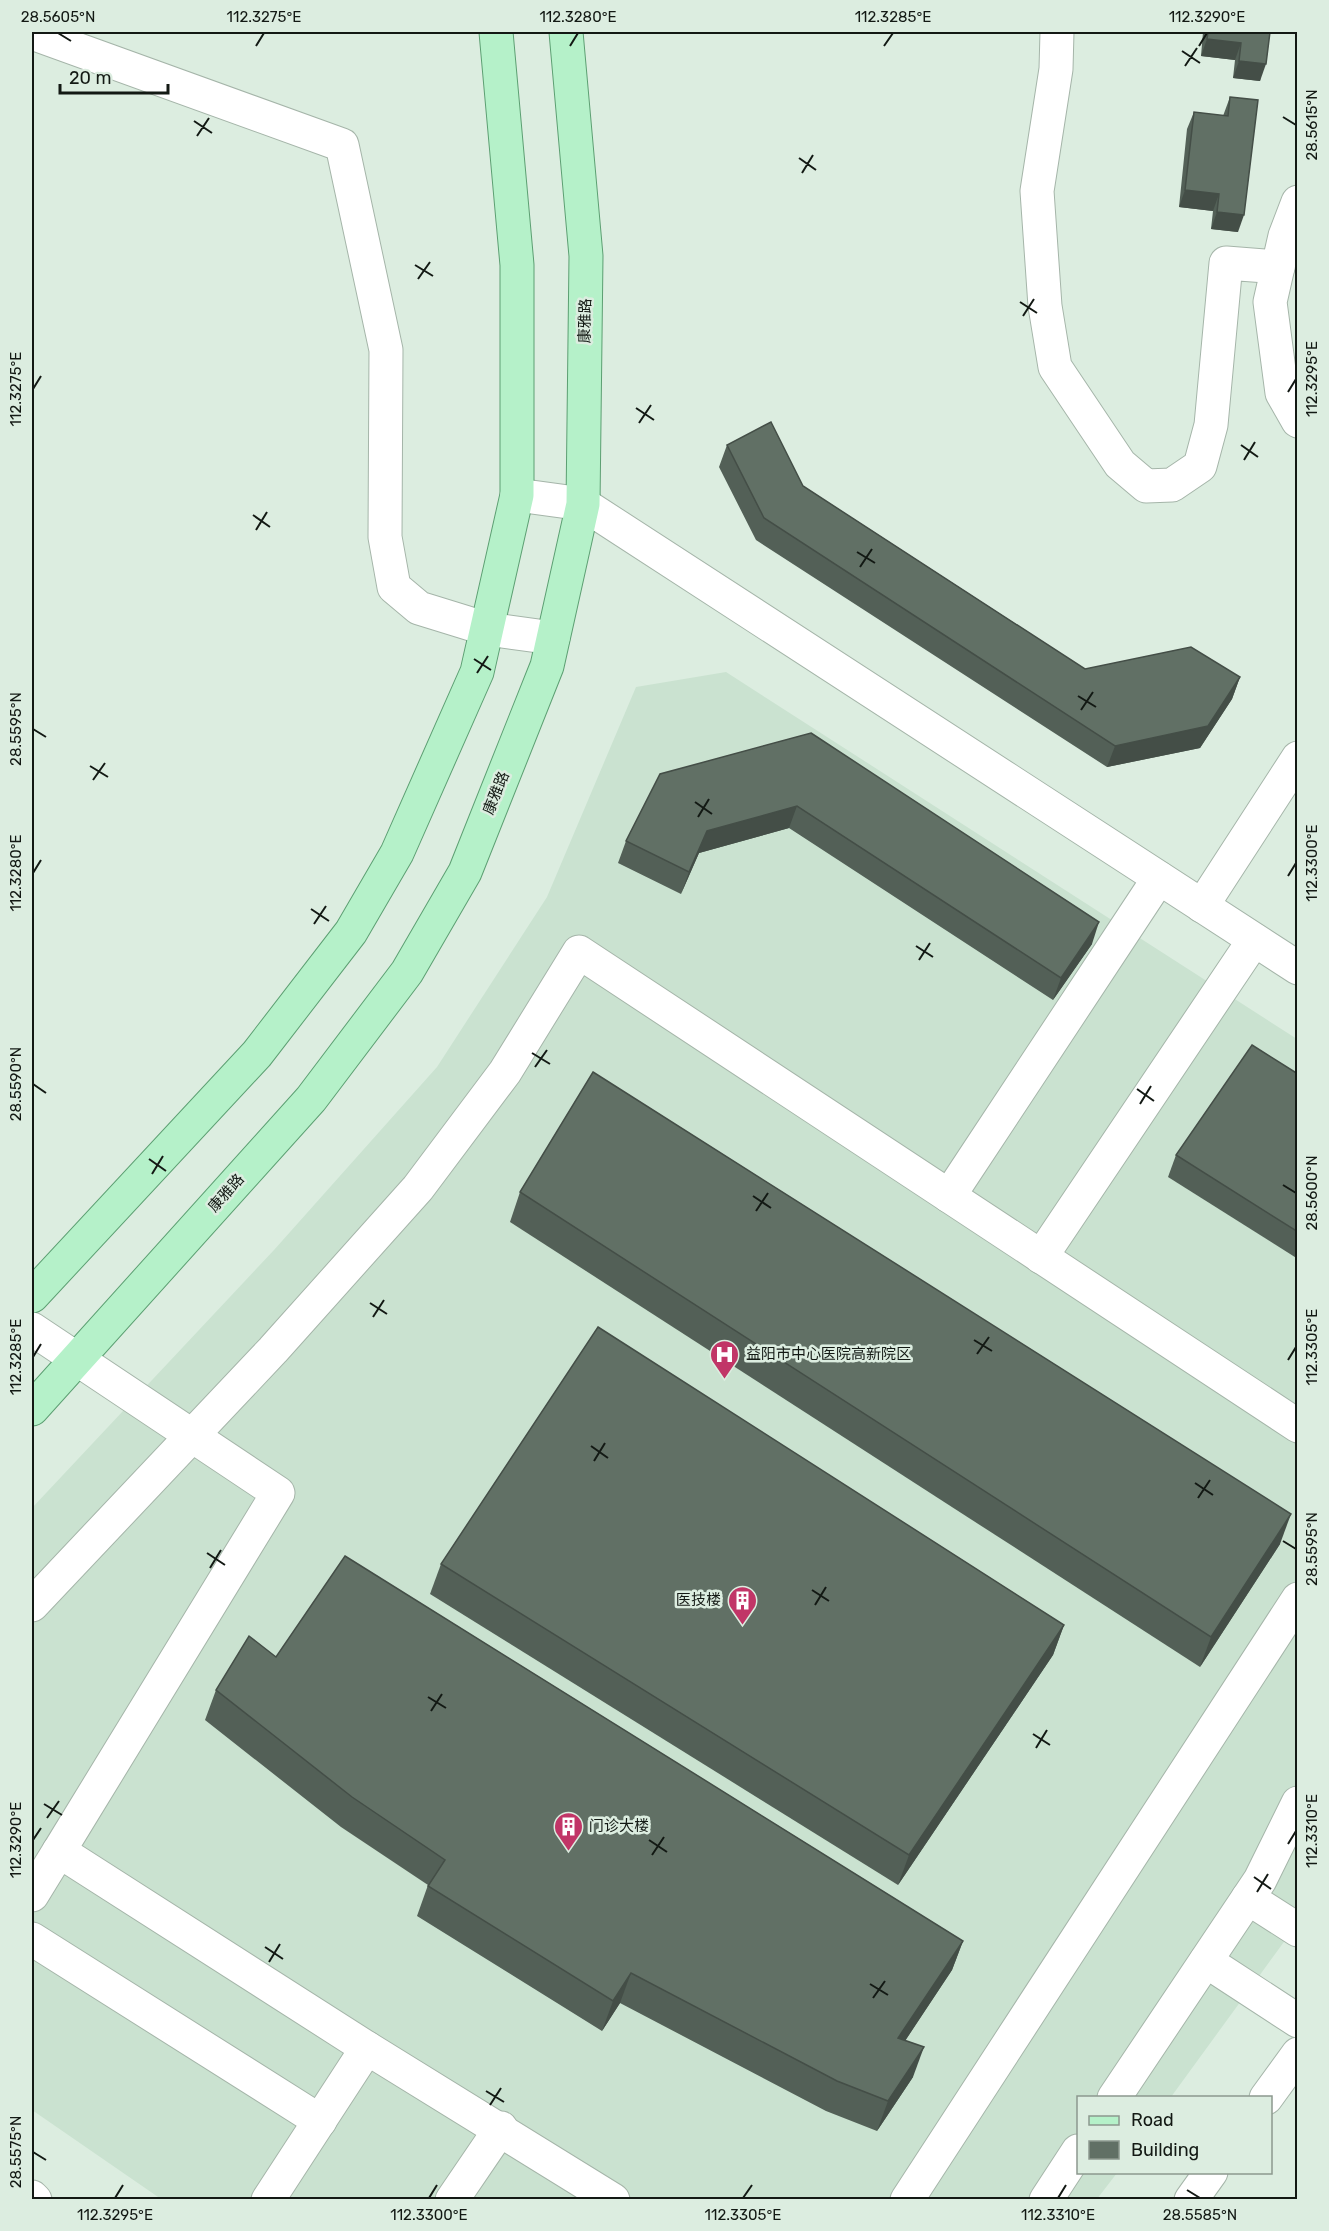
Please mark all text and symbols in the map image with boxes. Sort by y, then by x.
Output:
text: 28.5605°N [21,8,95,26]
text: 112.3275°E [227,8,301,26]
text: 112.3280°E [539,8,617,26]
text: 112.3285°E [855,8,931,26]
text: 112.3290°E [1169,8,1245,26]
scale bar [60,57,168,95]
text: 20 m [69,67,111,89]
text: 28.5615°N [1303,89,1321,161]
street label: 康雅路 [576,298,594,344]
text: 112.3295°E [1303,341,1321,417]
text: 112.3275°E [7,352,25,426]
text: 28.5595°N [7,692,25,766]
street label: 康雅路 [479,769,513,817]
text: 112.3300°E [1303,824,1321,902]
text: 112.3280°E [7,834,25,912]
text: 28.5590°N [7,1047,25,1121]
text: 28.5600°N [1303,1155,1321,1231]
street label: 康雅路 [204,1170,248,1216]
text: 112.3305°E [1303,1309,1321,1385]
text: 112.3285°E [7,1319,25,1395]
hospital icon: 益阳市中心医院高新院区 [709,1338,741,1380]
place label: 益阳市中心医院高新院区 [746,1345,911,1363]
text: 28.5595°N [1303,1512,1321,1586]
building icon: 医技楼 [726,1584,758,1626]
place label: 医技楼 [676,1591,721,1609]
text: 112.3310°E [1303,1794,1321,1868]
text: 112.3290°E [7,1802,25,1878]
building icon: 门诊大楼 [552,1810,584,1852]
place label: 门诊大楼 [589,1817,649,1835]
legend [1077,2096,1272,2174]
text: Road [1131,2109,1174,2131]
text: 28.5575°N [7,2116,25,2188]
text: Building [1131,2139,1199,2161]
text: 112.3295°E [77,2206,153,2224]
text: 112.3300°E [390,2206,468,2224]
text: 112.3305°E [705,2206,781,2224]
text: 112.3310°E [1021,2206,1095,2224]
text: 28.5585°N [1163,2206,1237,2224]

